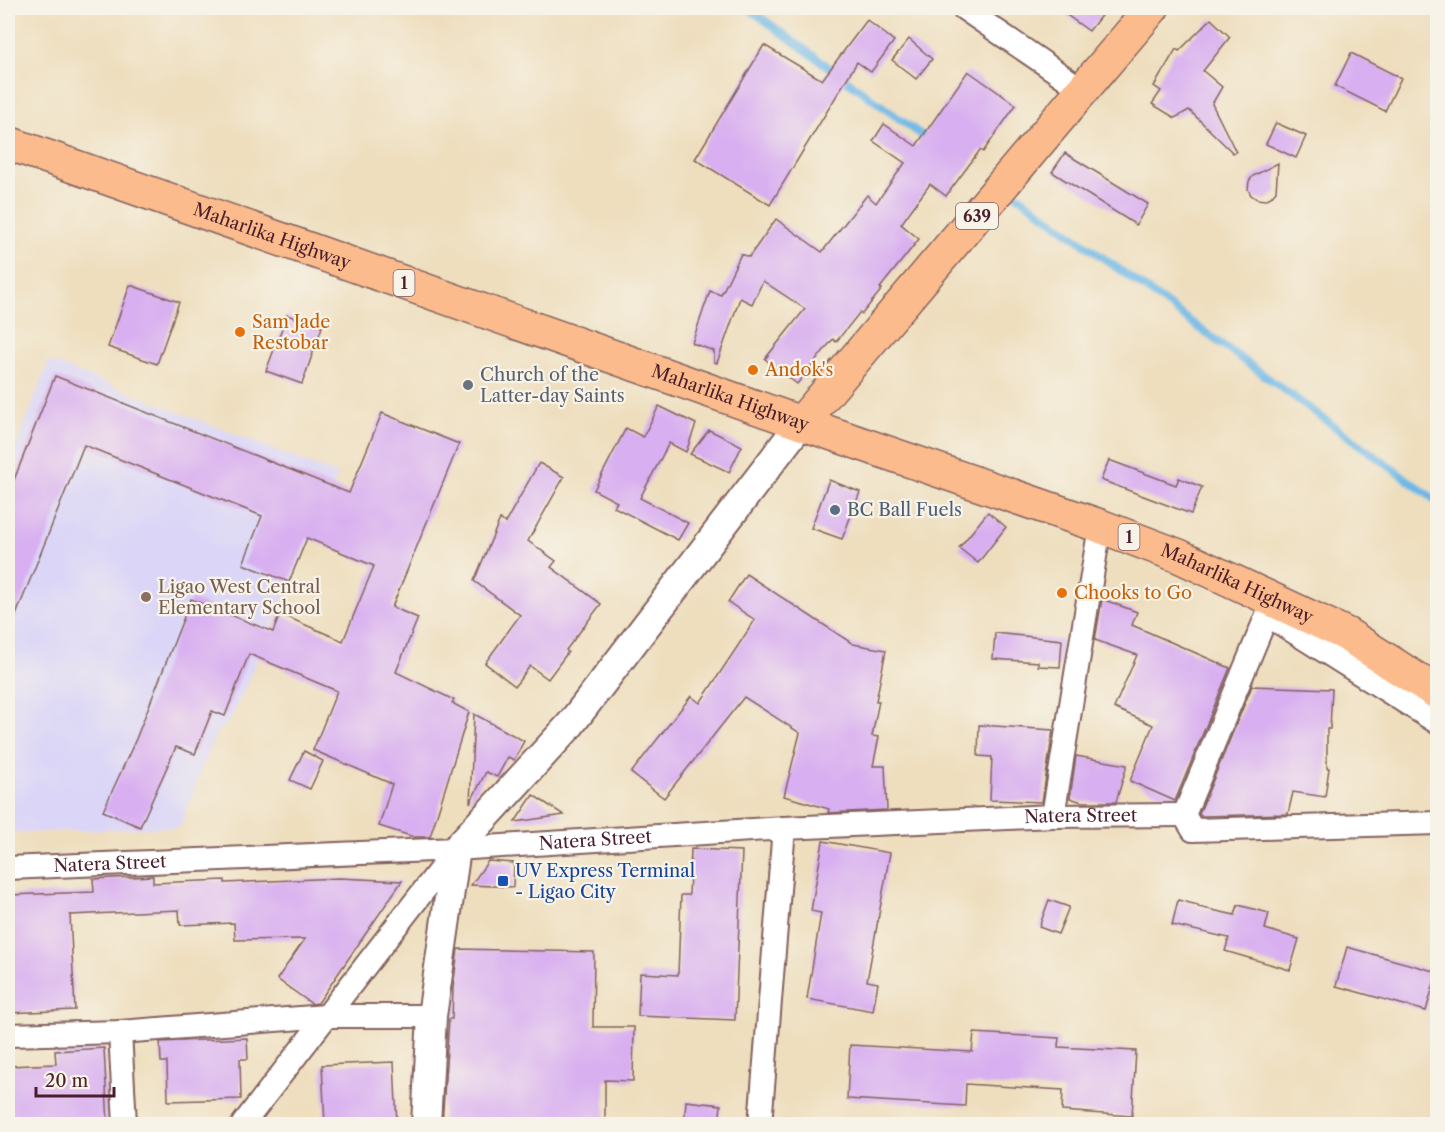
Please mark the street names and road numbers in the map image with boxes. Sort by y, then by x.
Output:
street label: Maharlika Highway [190,198,355,274]
road number: 639 [956,203,998,229]
road number: 1 [394,270,414,296]
street label: Maharlika Highway [649,360,813,436]
road number: 1 [1118,524,1140,550]
street label: Maharlika Highway [1158,539,1318,629]
street label: Natera Street [1024,804,1138,828]
street label: Natera Street [538,825,653,855]
street label: Natera Street [53,850,167,877]

